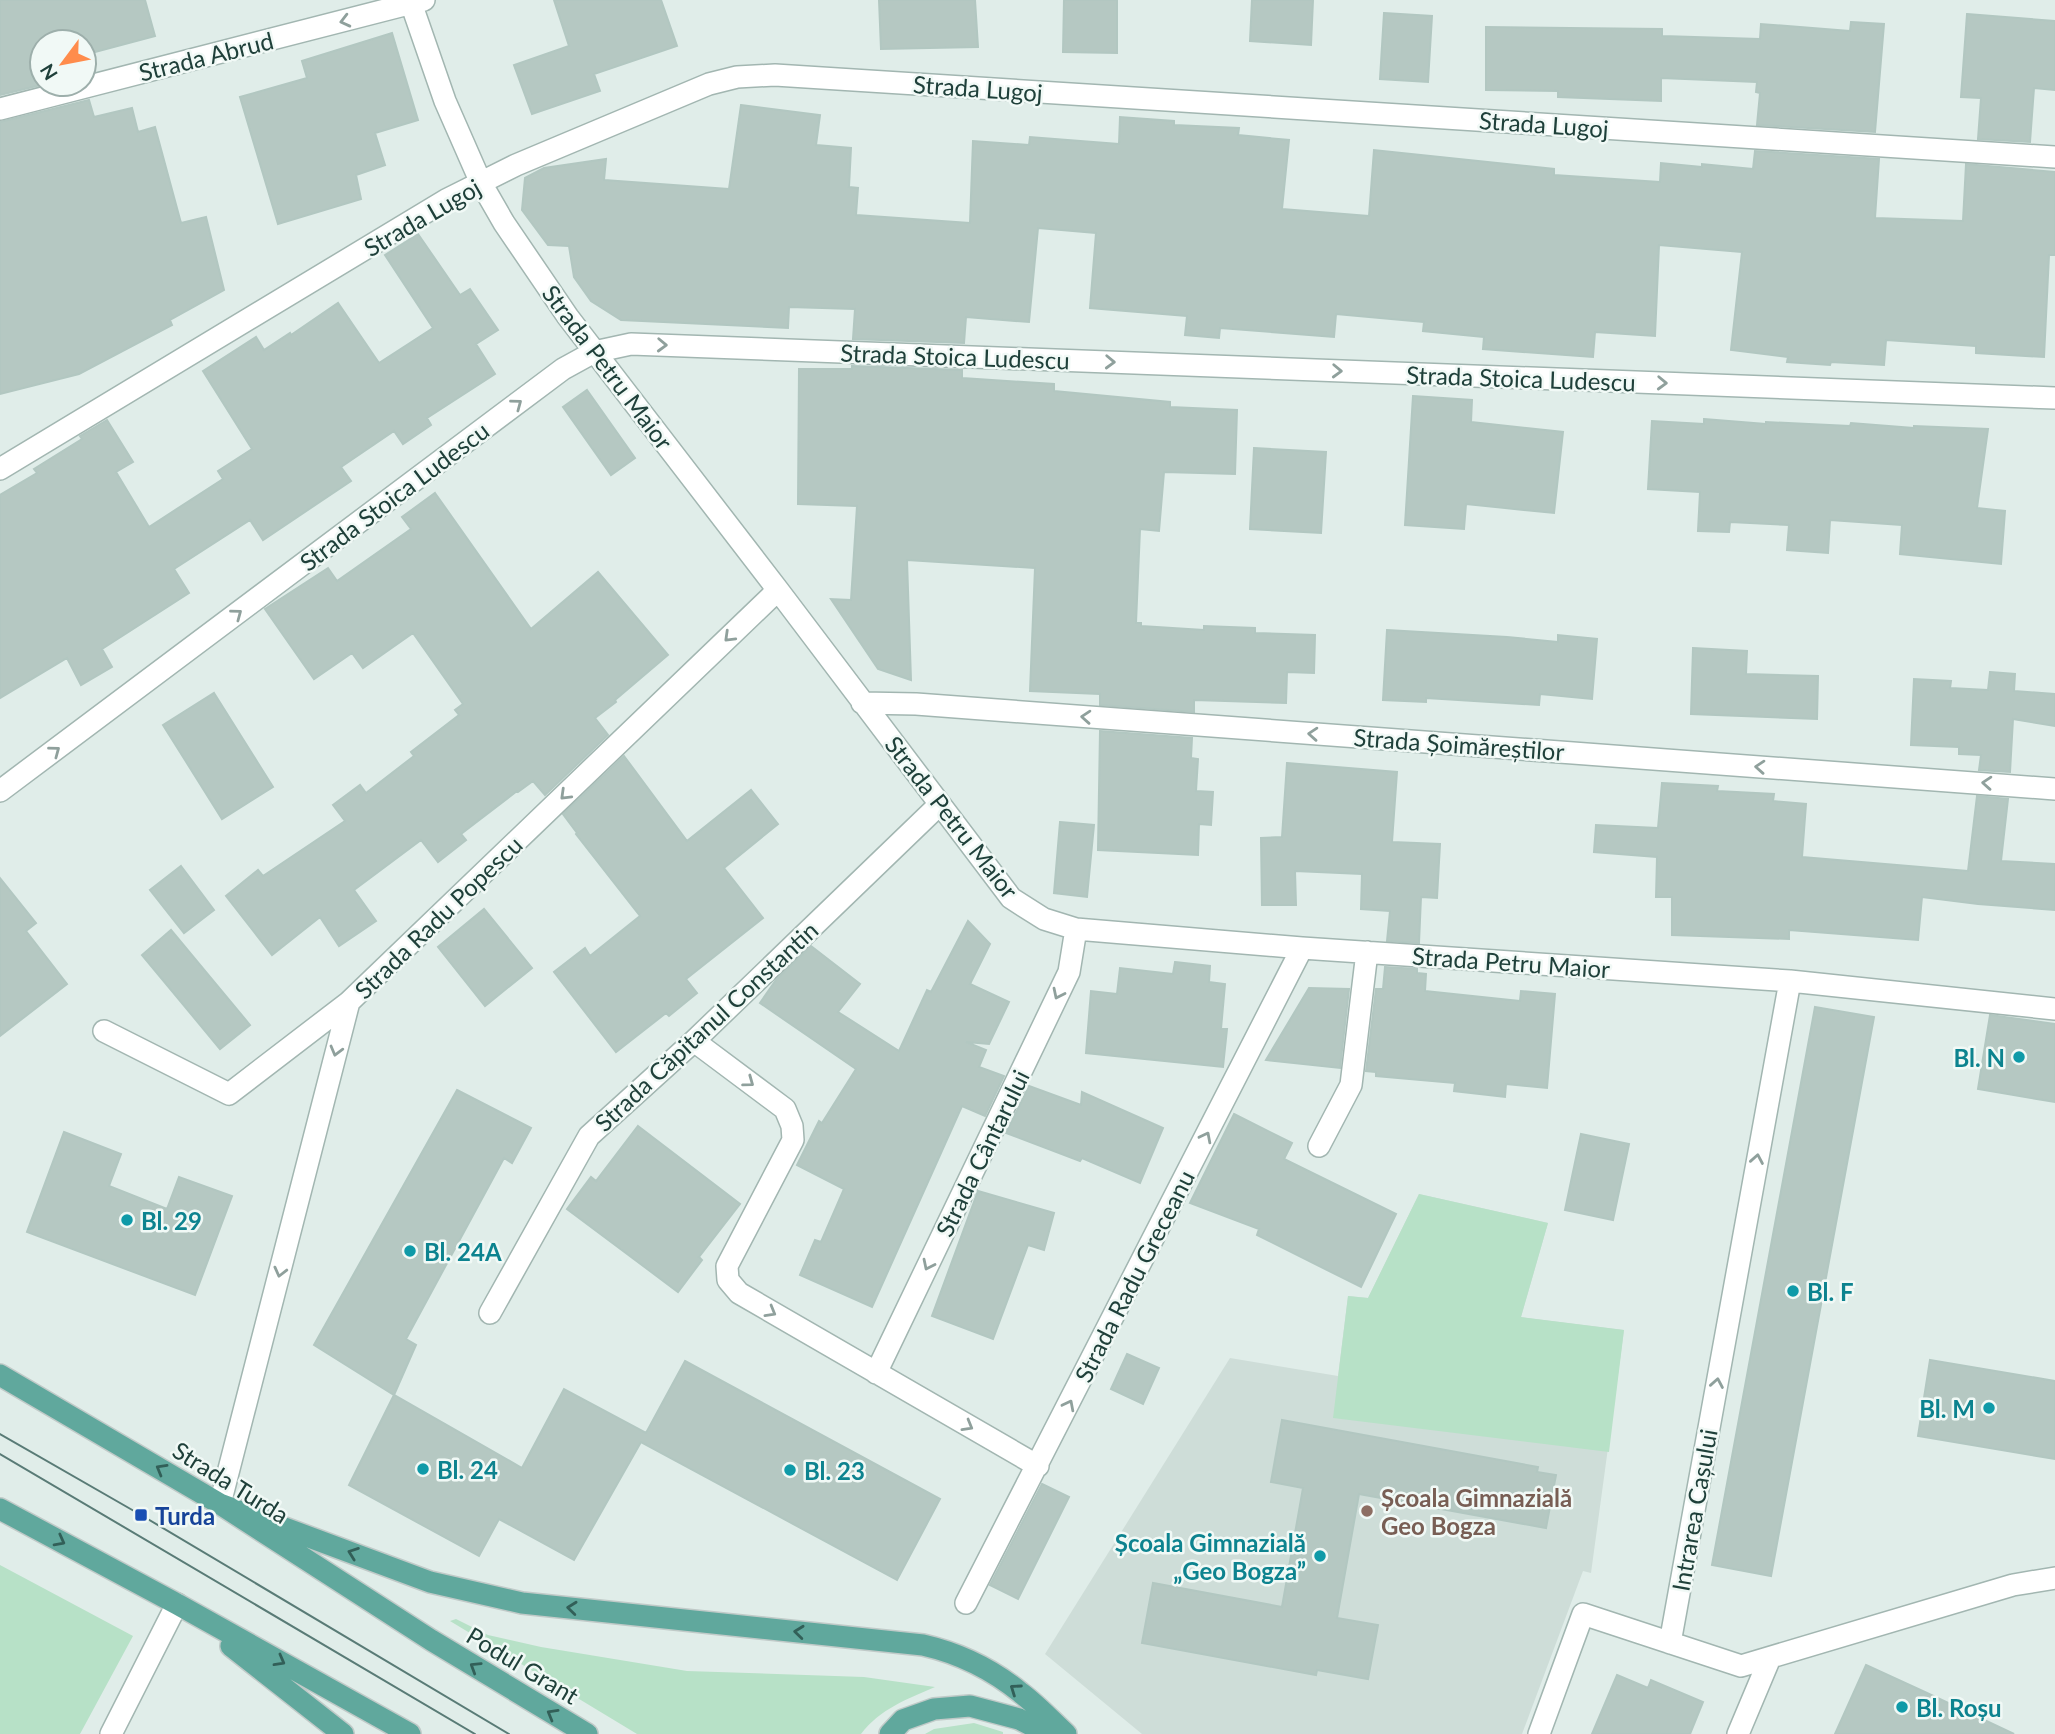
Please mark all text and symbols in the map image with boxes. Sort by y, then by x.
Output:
one-way arrow [339,13,351,27]
street label: Strada Abrud [136,25,276,87]
north arrow [28,28,98,98]
text: N [35,60,62,85]
street label: Strada Lugoj [912,69,1044,107]
street label: Strada Lugoj [1478,105,1610,143]
street label: Strada Lugoj [359,172,485,262]
street label: Strada Petru Maior [537,279,679,455]
one-way arrow [657,338,668,353]
street label: Strada Stoica Ludescu [840,338,1070,374]
one-way arrow [1104,355,1115,370]
street label: Strada Stoica Ludescu [1406,360,1636,396]
one-way arrow [1332,363,1343,378]
one-way arrow [1657,375,1668,390]
one-way arrow [509,400,521,413]
street label: Strada Stoica Ludescu [294,415,494,577]
one-way arrow [229,610,241,622]
one-way arrow [724,628,737,641]
one-way arrow [1081,710,1092,725]
street label: Strada Șoimăreștilor [1353,722,1566,766]
one-way arrow [1307,727,1318,742]
street label: Strada Petru Maior [880,730,1025,904]
one-way arrow [47,746,59,759]
one-way arrow [1754,760,1765,775]
one-way arrow [1981,776,1992,791]
one-way arrow [560,786,573,799]
street label: Strada Radu Popescu [348,830,528,1004]
street label: Strada Căpitanul Constantin [588,915,824,1137]
street label: Strada Petru Maior [1411,941,1611,983]
one-way arrow [1053,987,1067,999]
place label: Bl. N [1953,1043,2005,1072]
one-way arrow [330,1045,344,1057]
marker: Bl. N [2011,1049,2027,1065]
street label: Strada Cântarului [929,1065,1035,1241]
one-way arrow [741,1073,754,1086]
one-way arrow [1197,1132,1211,1144]
one-way arrow [1749,1154,1764,1166]
street label: Strada Radu Greceanu [1068,1165,1200,1387]
place label: Bl. 29 [141,1206,202,1235]
marker: Bl. 29 [119,1212,135,1228]
place label: Bl. 24A [424,1237,502,1266]
marker: Bl. 24A [402,1243,418,1259]
one-way arrow [922,1258,936,1270]
one-way arrow [274,1265,288,1277]
place label: Bl. F [1807,1277,1854,1306]
marker: Bl. F [1785,1283,1801,1299]
one-way arrow [763,1303,776,1316]
one-way arrow [1709,1377,1724,1389]
place label: Bl. M [1919,1394,1975,1423]
one-way arrow [1060,1400,1074,1412]
marker: Bl. M [1981,1400,1997,1416]
one-way arrow [960,1418,973,1431]
street label: Intrarea Cașului [1665,1427,1723,1593]
street label: Strada Turda [168,1435,294,1529]
place label: Bl. 24 [437,1455,498,1484]
place label: Bl. 23 [804,1456,865,1485]
marker: Bl. 24 [415,1461,431,1477]
marker: Bl. 23 [782,1462,798,1478]
one-way arrow [155,1464,168,1477]
place label: Școala Gimnazială Geo Bogza [1381,1483,1572,1540]
place label: Turda [155,1501,215,1529]
marker: Școala Gimnazială Geo Bogza [1359,1503,1375,1519]
marker: Turda [133,1507,149,1523]
place label: Școala Gimnazială „Geo Bogza” [1115,1528,1306,1585]
one-way arrow [53,1533,65,1547]
one-way arrow [347,1548,359,1562]
marker: Școala Gimnazială „Geo Bogza” [1312,1548,1328,1564]
one-way arrow [567,1601,578,1616]
street label: Podul Grant [462,1620,585,1710]
one-way arrow [793,1625,804,1640]
one-way arrow [272,1653,285,1666]
one-way arrow [469,1662,482,1675]
one-way arrow [1010,1685,1023,1697]
place label: Bl. Roșu [1916,1693,2002,1722]
marker: Bl. Roșu [1894,1699,1910,1715]
one-way arrow [547,1709,560,1722]

